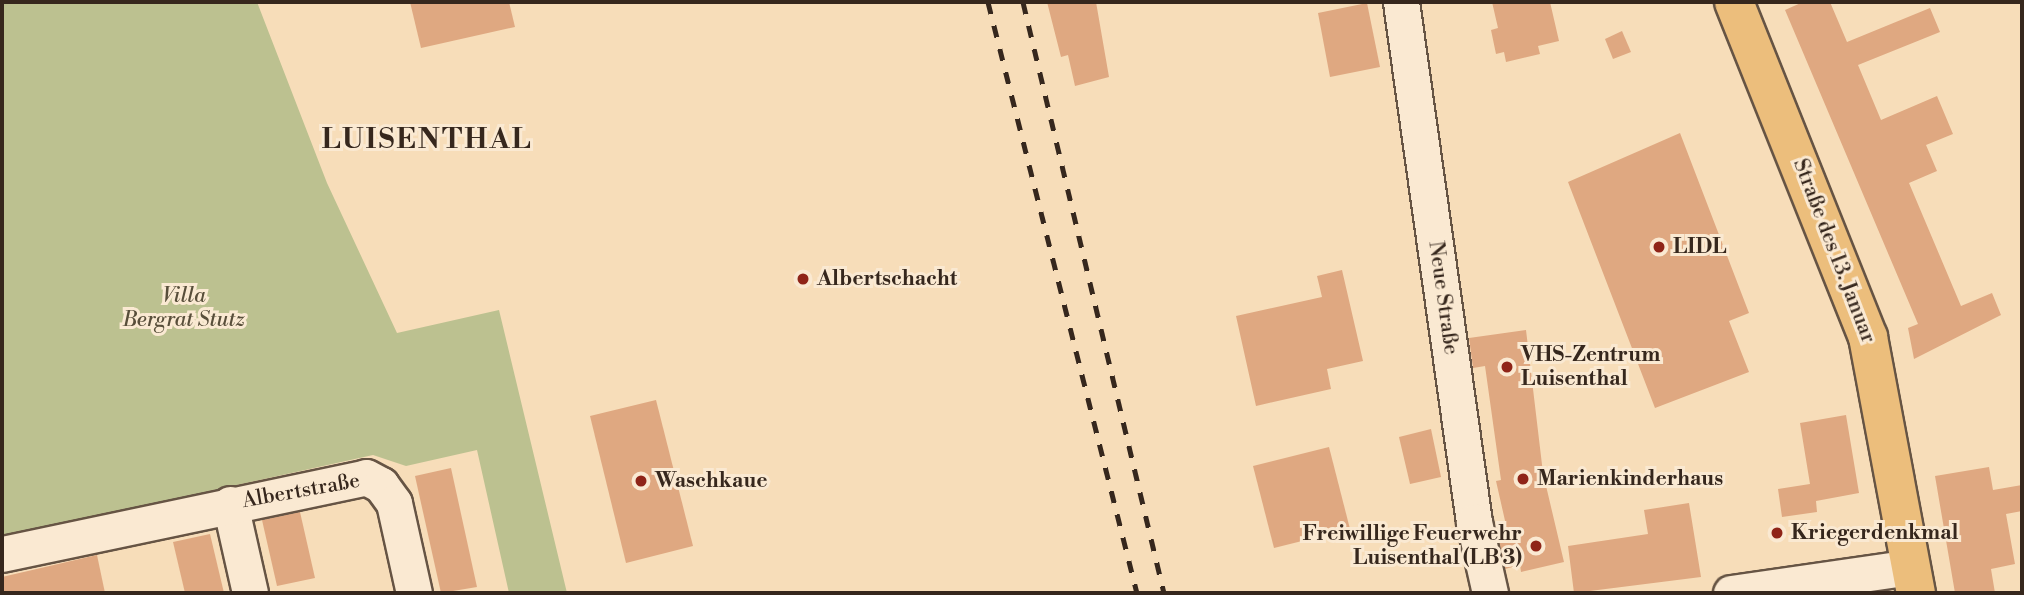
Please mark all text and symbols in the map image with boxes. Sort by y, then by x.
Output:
district label: LUISENTHAL [323,123,531,157]
street label: Straße des 13. Januar [1787,155,1881,347]
place label: LIDL [1673,234,1726,260]
marker: LIDL [1651,239,1667,255]
street label: Neue Straße [1423,240,1463,356]
place label: Albertschacht [817,266,957,292]
marker: Albertschacht [795,271,811,287]
park label: Villa Bergrat Stutz [123,283,245,333]
place label: VHS-Zentrum Luisenthal [1521,342,1660,392]
marker: VHS-Zentrum Luisenthal [1499,359,1515,375]
place label: Marienkinderhaus [1537,466,1723,492]
street label: Albertstraße [240,468,362,514]
place label: Waschkaue [655,468,768,494]
marker: Marienkinderhaus [1515,471,1531,487]
marker: Waschkaue [633,473,649,489]
place label: Kriegerdenkmal [1791,520,1958,546]
place label: Freiwillige Feuerwehr Luisenthal (LB 3) [1302,521,1522,571]
marker: Kriegerdenkmal [1769,525,1785,541]
marker: Freiwillige Feuerwehr Luisenthal (LB 3) [1528,538,1544,554]

